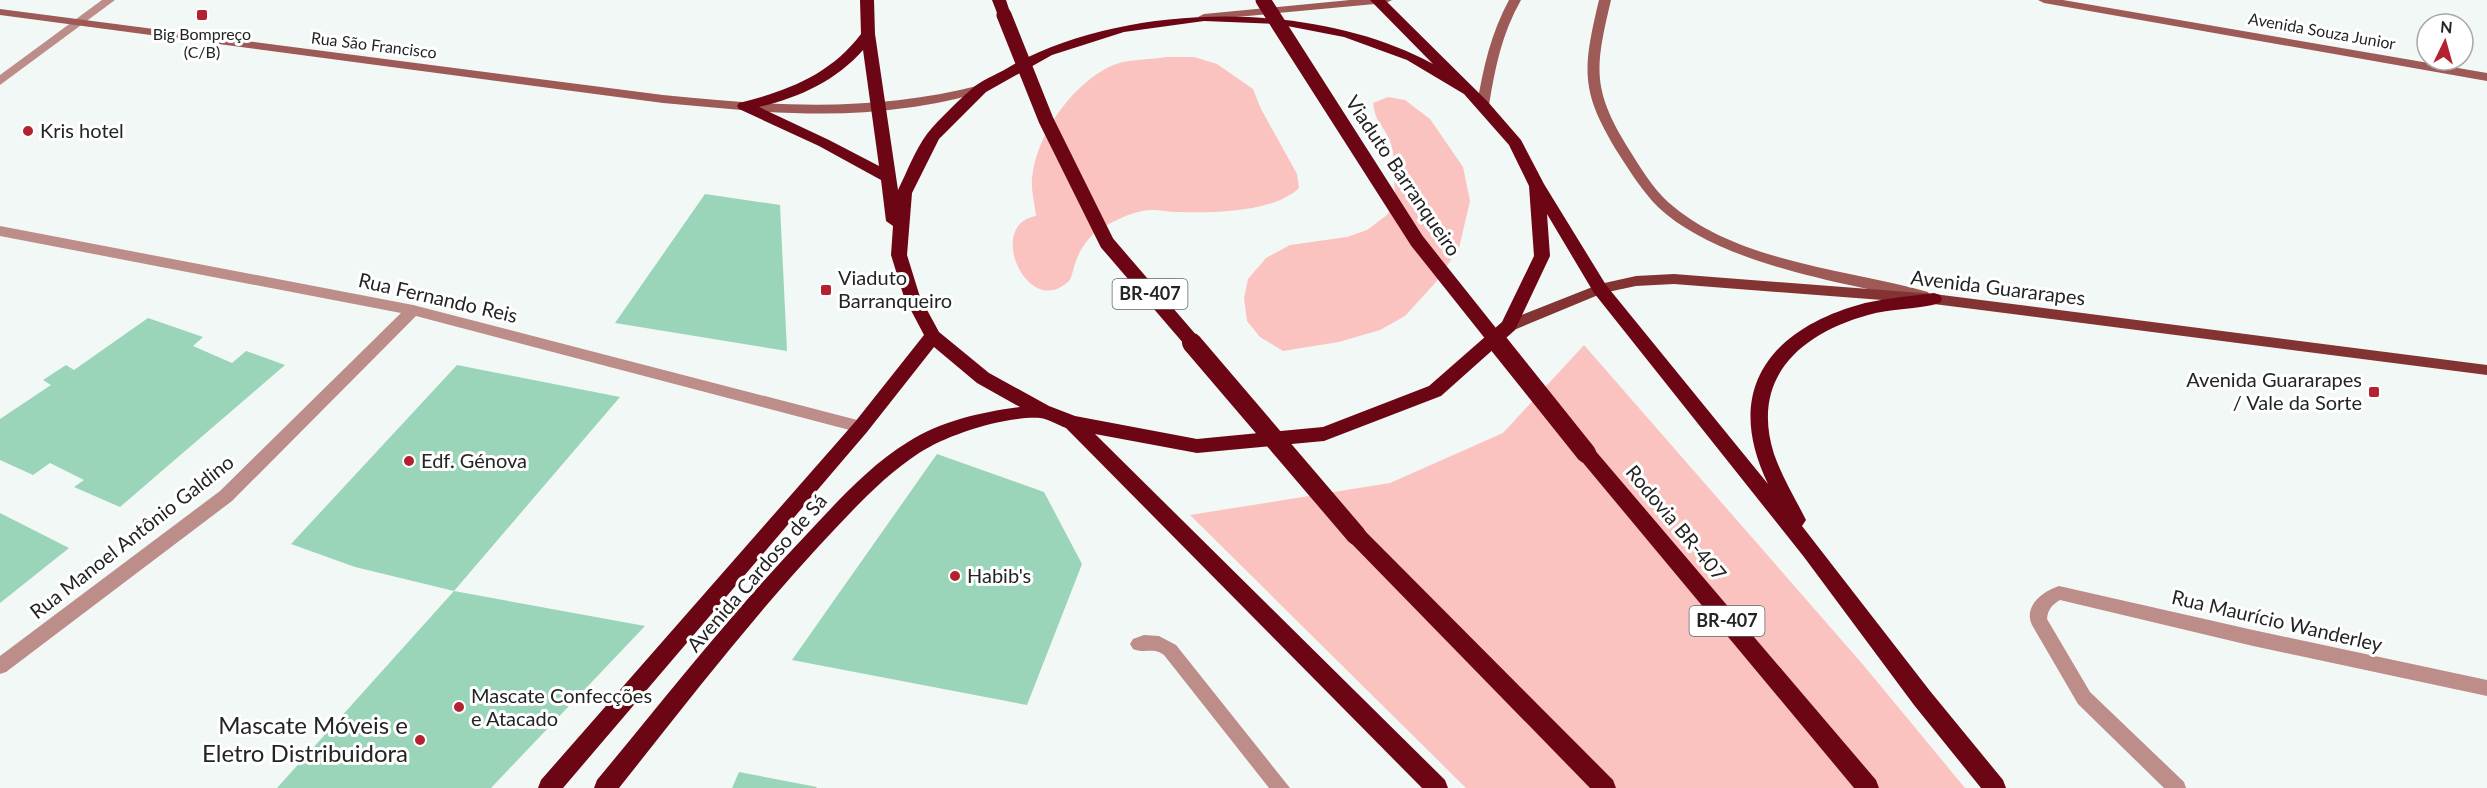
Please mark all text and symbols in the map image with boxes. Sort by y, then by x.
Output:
marker: Big Bompreço (C/B) [195,8,209,22]
street label: Avenida Souza Junior [2247,8,2397,53]
north arrow [2415,12,2475,72]
text: N [2439,17,2453,37]
place label: Big Bompreço (C/B) [153,24,251,61]
street label: Rua São Francisco [310,27,438,62]
street label: Viaduto Barranqueiro [1341,91,1466,260]
place label: Kris hotel [40,118,124,142]
marker: Kris hotel [21,124,35,138]
street label: Avenida Guararapes [1909,264,2087,310]
place label: Viaduto Barranqueiro [838,265,952,312]
street label: Rua Fernando Reis [356,267,520,327]
road number: BR-407 [1112,279,1188,309]
marker: Viaduto Barranqueiro [819,283,833,297]
place label: Avenida Guararapes / Vale da Sorte [2186,367,2362,414]
marker: Avenida Guararapes / Vale da Sorte [2367,385,2381,399]
place label: Edf. Génova [421,448,527,472]
street label: Rua Manoel Antônio Galdino [25,449,238,623]
marker: Edf. Génova [402,454,416,468]
street label: Rodovia BR-407 [1621,460,1732,585]
street label: Avenida Cardoso de Sá [681,489,831,656]
place label: Habib's [967,563,1031,587]
marker: Habib's [948,569,962,583]
street label: Rua Maurício Wanderley [2170,584,2386,656]
road number: BR-407 [1690,606,1764,636]
place label: Mascate Confecções e Atacado [471,683,652,730]
marker: Mascate Confecções e Atacado [452,700,466,714]
place label: Mascate Móveis e Eletro Distribuidora [202,710,408,767]
marker: Mascate Móveis e Eletro Distribuidora [413,733,427,747]

